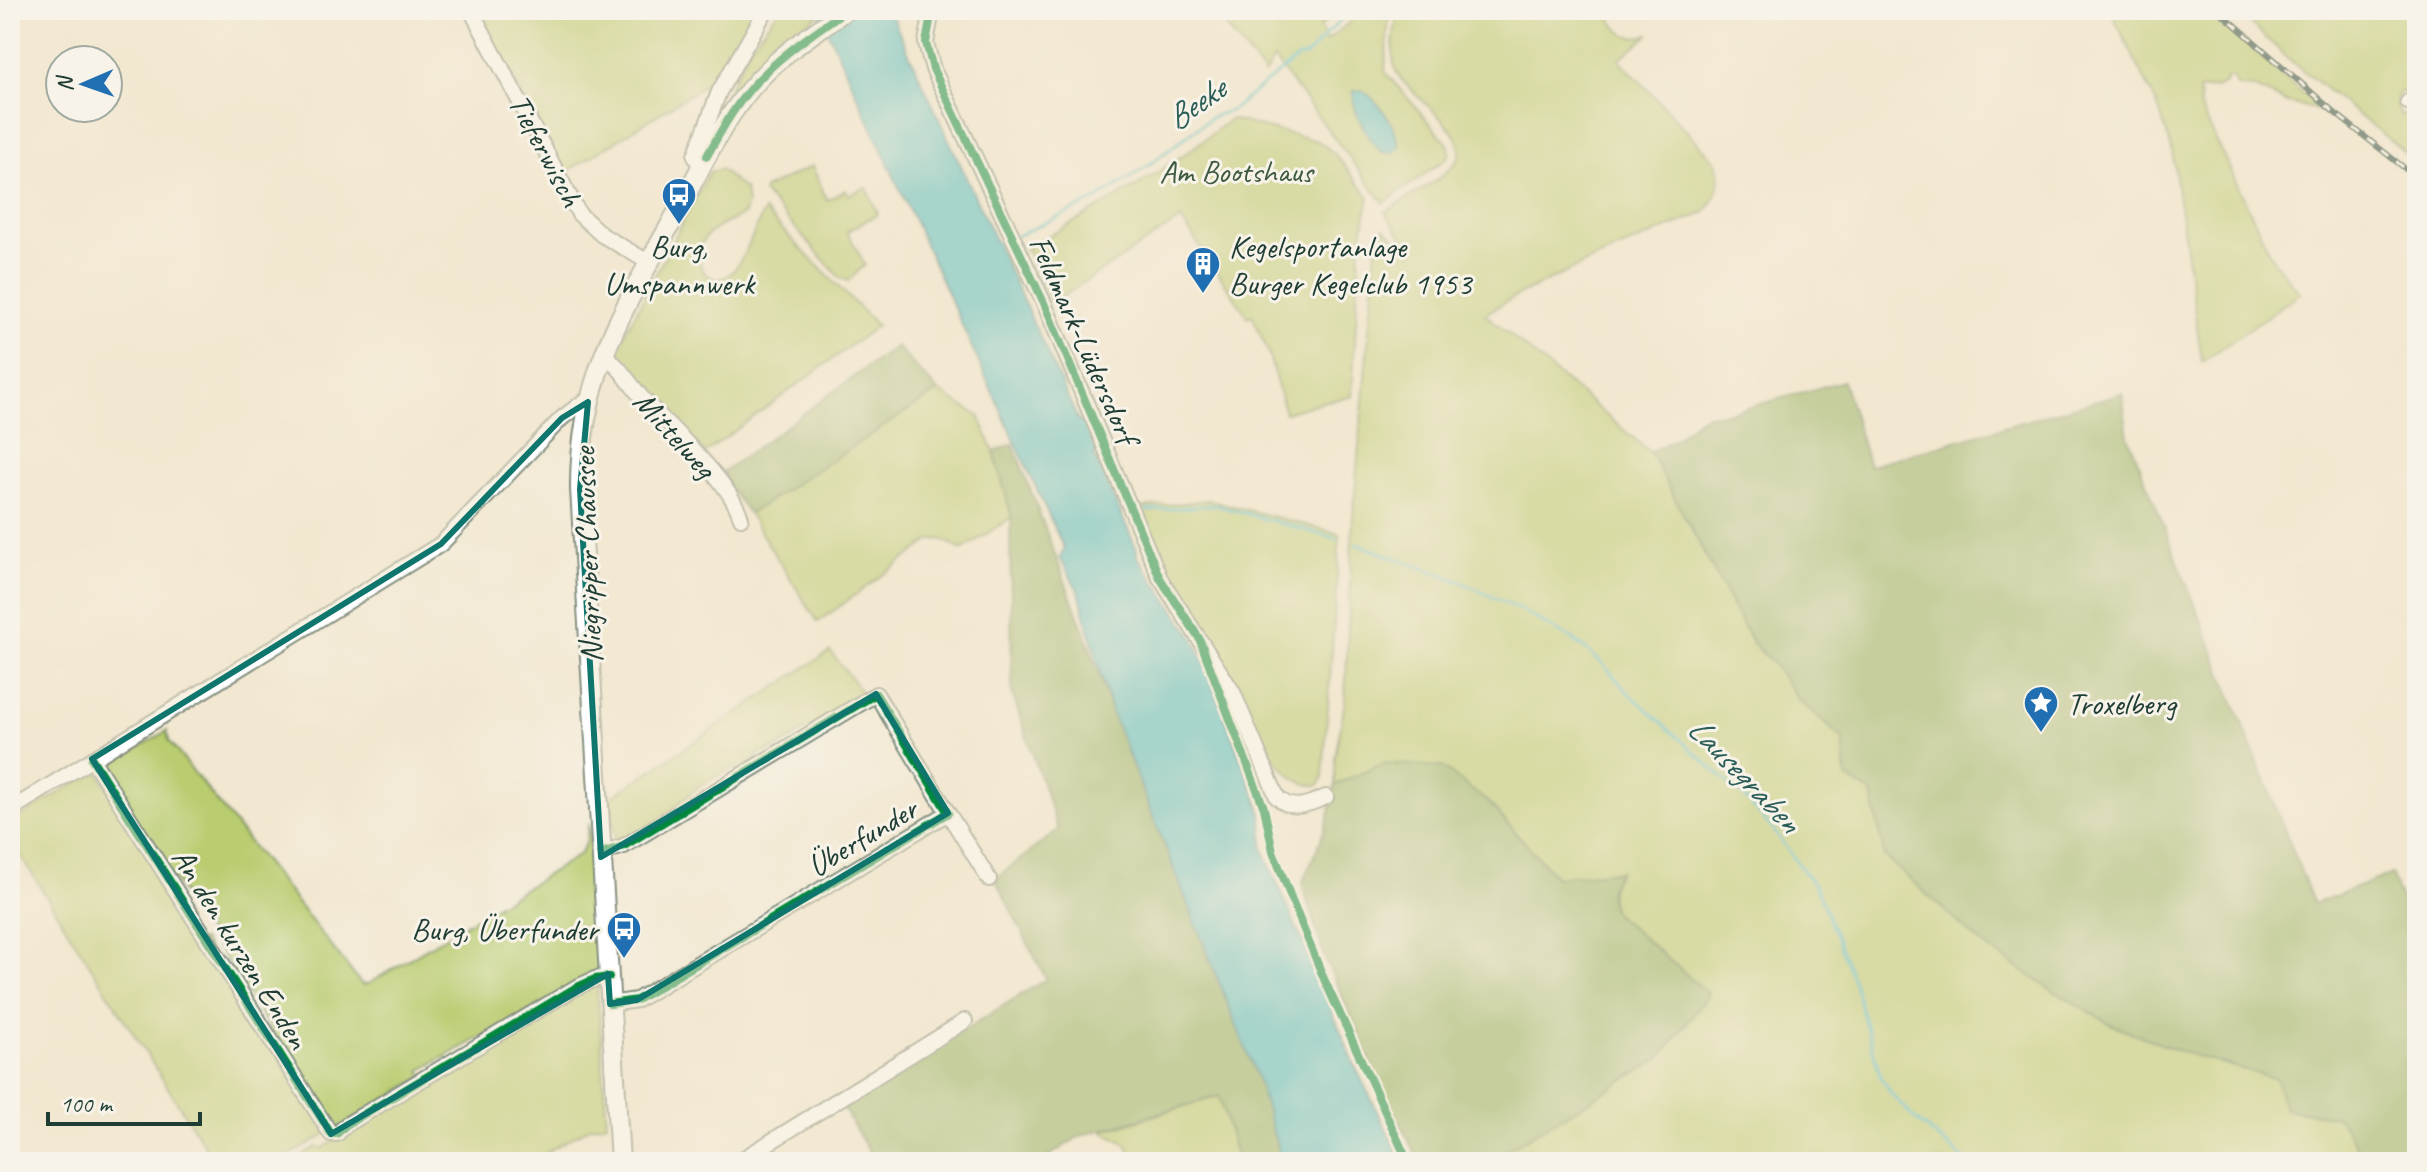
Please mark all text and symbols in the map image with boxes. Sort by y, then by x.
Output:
north arrow [44,44,124,124]
water label: Beeke [1157,65,1238,139]
text: N [51,74,79,92]
street label: Tieferwisch [499,87,592,214]
park label: Am Bootshaus [1159,151,1315,192]
bus stop icon: Burg, Umspannwerk [660,176,698,226]
place label: Burg, Umspannwerk [604,226,756,304]
place label: Kegelsportanlage Burger Kegelclub 1953 [1229,226,1474,304]
street label: Feldmark-Lüdersdorf [1020,229,1151,456]
building icon: Kegelsportanlage Burger Kegelclub 1953 [1184,245,1222,295]
street label: Mittelweg [624,382,727,489]
street label: Niegripper Chaussee [563,444,612,664]
place label: Troxelberg [2067,683,2178,724]
place icon: Troxelberg [2022,684,2060,734]
water label: Lausegraben [1679,707,1812,843]
street label: Überfunder [800,787,927,886]
street label: An den kurzen Enden [162,840,320,1058]
place label: Burg, Überfunder [411,909,600,950]
bus stop icon: Burg, Überfunder [605,910,643,960]
scale bar [48,1076,200,1126]
text: 100 m [60,1089,114,1119]

